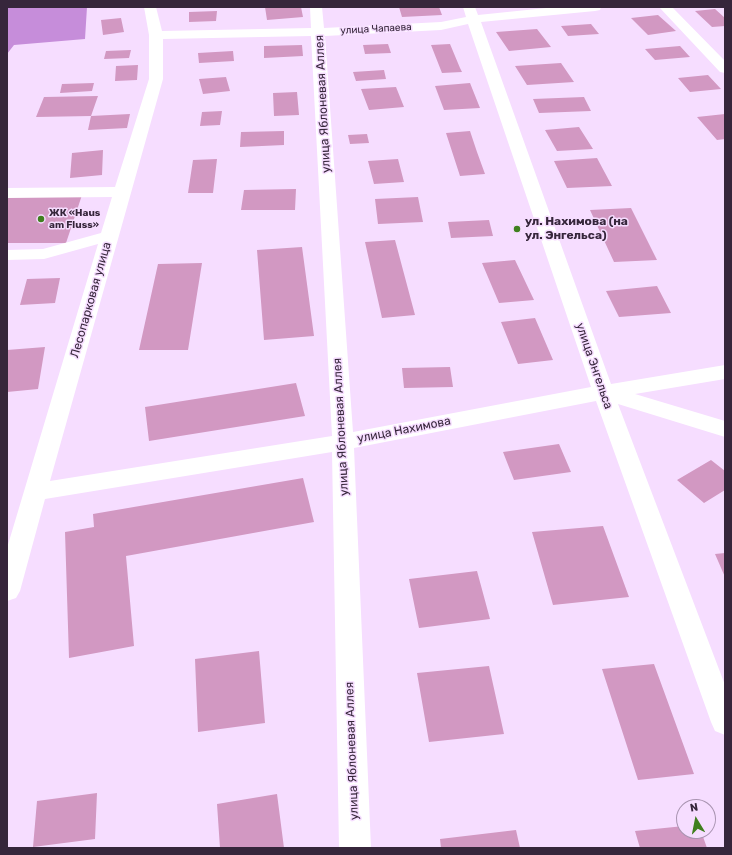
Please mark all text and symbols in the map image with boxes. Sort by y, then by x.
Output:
street label: улица Чапаева [340,21,412,37]
street label: улица Яблоневая Аллея [312,35,334,173]
place label: ЖК «Haus am Fluss» [49,207,100,230]
marker: ЖК «Haus am Fluss» [36,214,46,224]
place label: ул. Нахимова (на ул. Энгельса) [525,215,628,243]
marker: ул. Нахимова (на ул. Энгельса) [512,224,522,234]
street label: Лесопарковая улица [68,240,114,360]
street label: улица Энгельса [572,321,616,411]
street label: улица Яблоневая Аллея [330,358,352,496]
street label: улица Нахимова [356,414,452,446]
street label: улица Яблоневая Аллея [342,682,362,820]
north arrow [676,799,716,839]
text: N [689,801,699,815]

